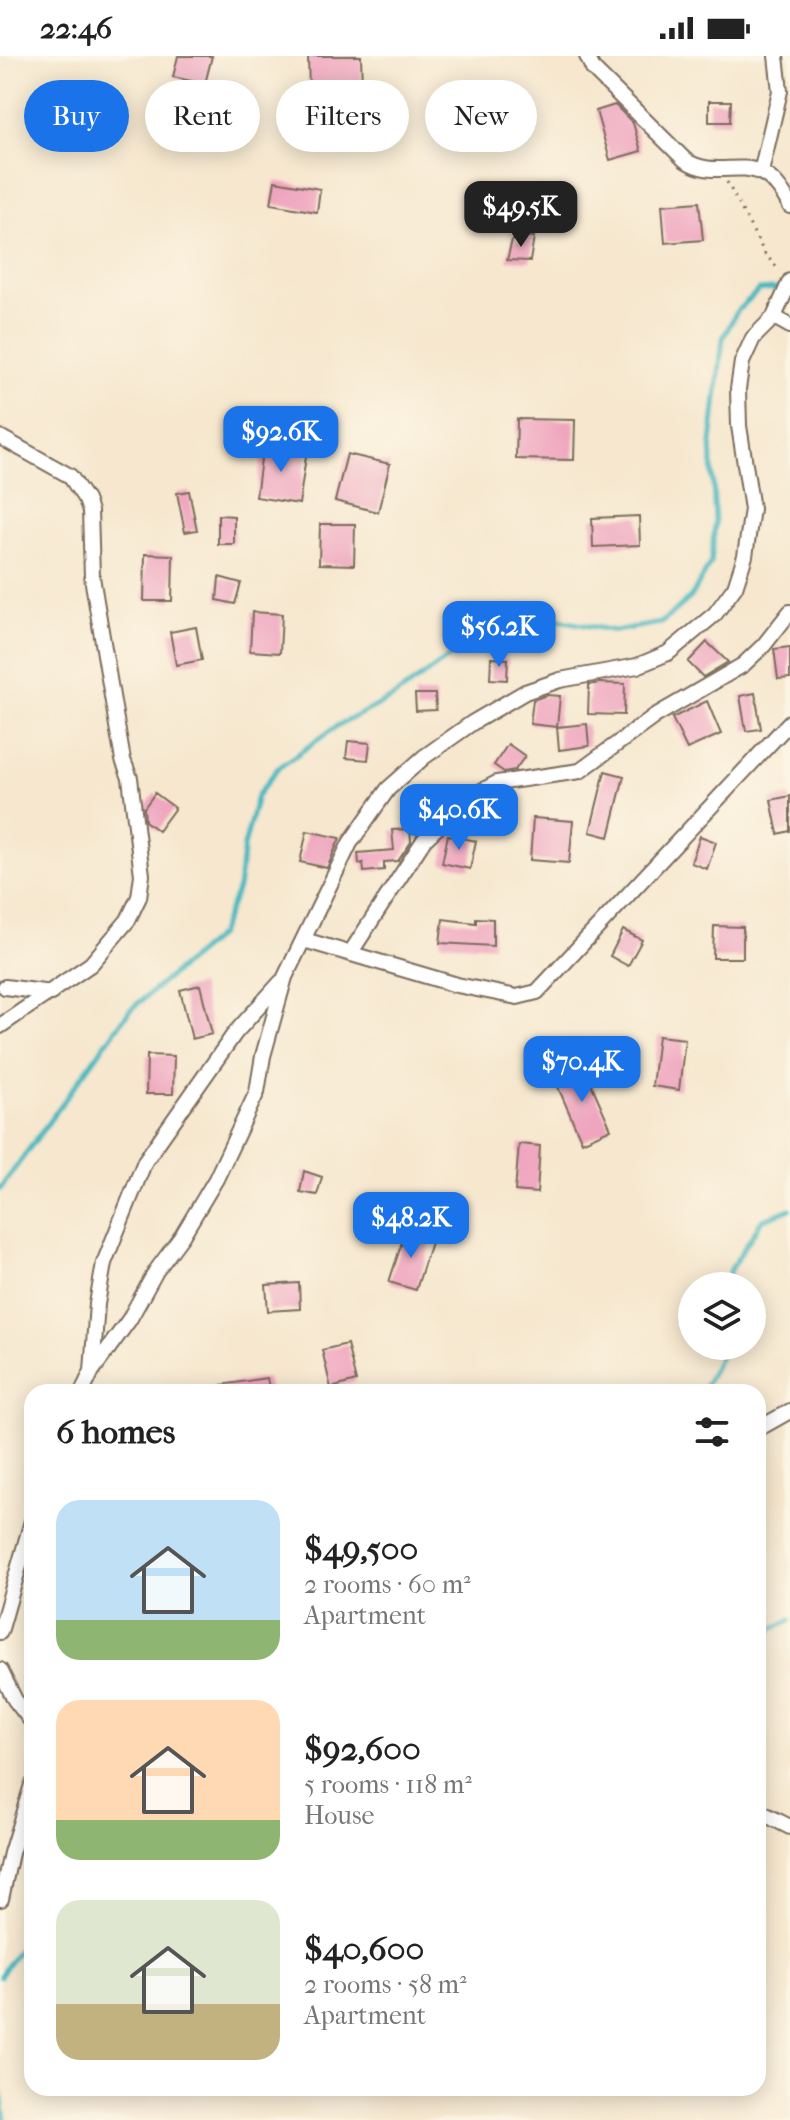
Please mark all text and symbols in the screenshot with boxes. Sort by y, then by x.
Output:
text: 22:46 [40,11,112,46]
chip: Buy [24,80,129,152]
chip: Rent [145,80,260,152]
chip: Filters [276,80,409,152]
chip: New [425,80,537,152]
pin: $49.5K [456,181,586,249]
text: $49.5K [482,191,560,222]
pin: $92.6K [216,406,346,474]
text: $92.6K [241,416,321,447]
pin: $56.2K [434,601,564,669]
text: $56.2K [461,611,537,642]
pin: $40.6K [394,784,524,852]
text: $40.6K [418,794,500,825]
pin: $70.4K [517,1036,647,1104]
text: $70.4K [541,1046,623,1077]
pin: $48.2K [346,1192,476,1260]
text: $48.2K [371,1202,451,1233]
map controls [678,1272,766,1360]
button: layers [678,1272,766,1360]
icon: filters [690,1410,734,1454]
text: 6 homes [56,1412,175,1452]
text: $49,500 [304,1529,418,1569]
icon: home [120,1532,216,1628]
text: 2 rooms · 60 m² [304,1569,471,1600]
text: Apartment [304,1600,426,1631]
text: $92,600 [304,1729,421,1769]
icon: home [120,1732,216,1828]
text: 5 rooms · 118 m² [304,1769,472,1800]
text: House [304,1800,374,1831]
text: $40,600 [304,1929,424,1969]
icon: home [120,1932,216,2028]
text: 2 rooms · 58 m² [304,1969,467,2000]
text: Apartment [304,2000,426,2031]

